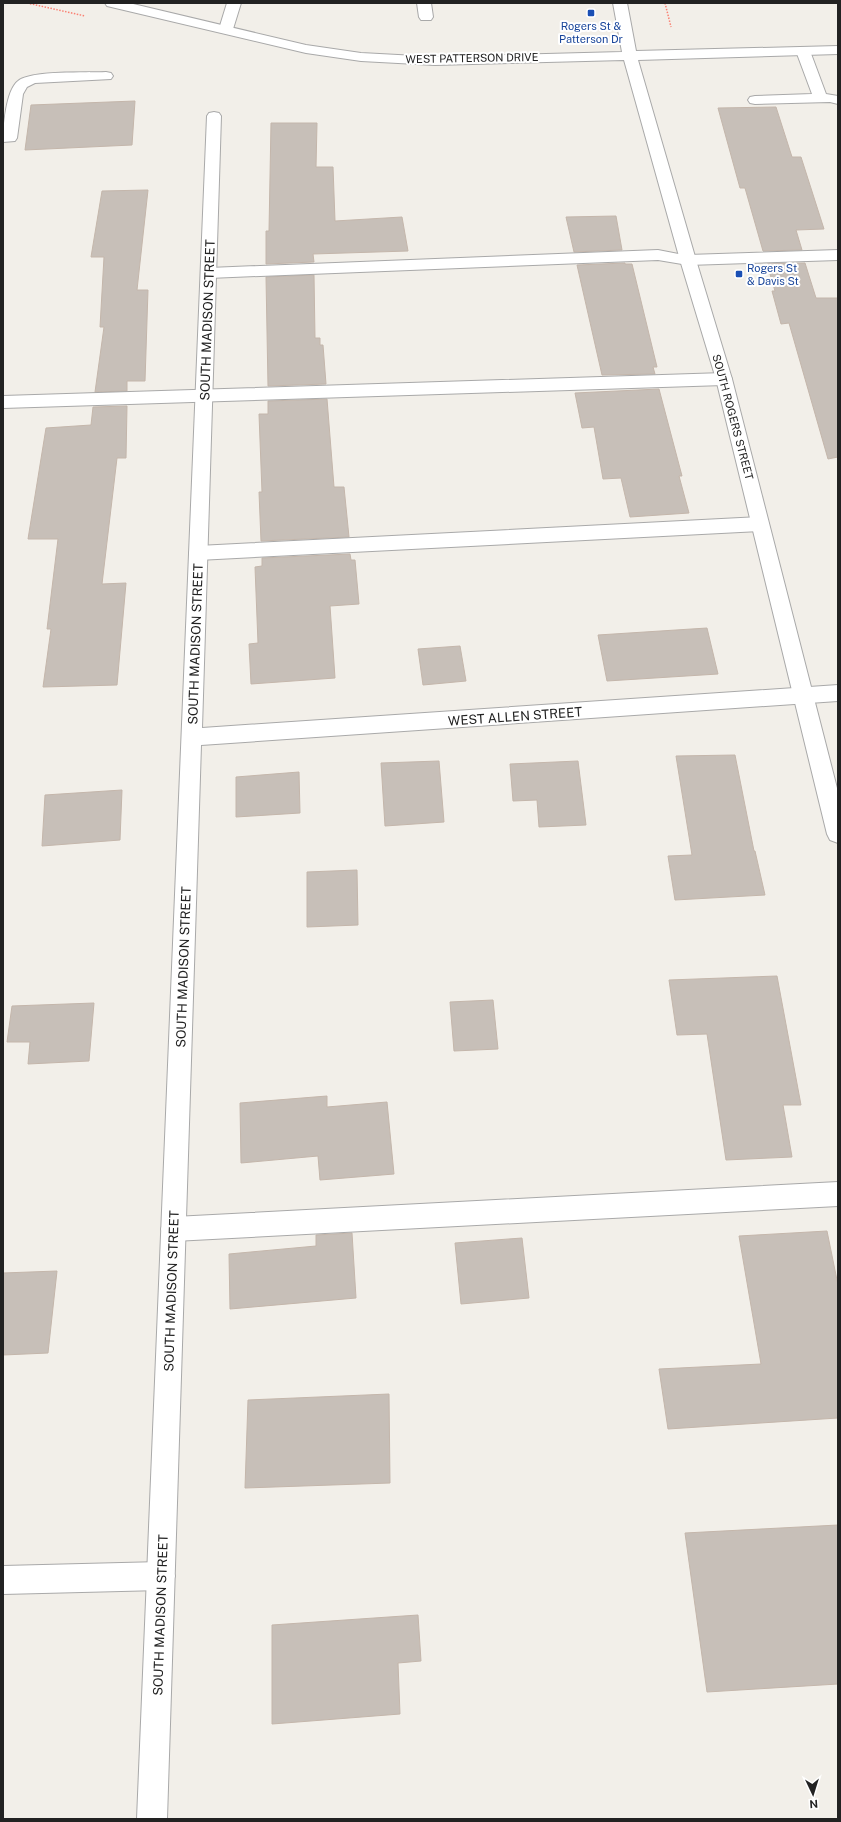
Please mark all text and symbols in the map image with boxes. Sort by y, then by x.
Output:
marker: Rogers St & Patterson Dr [586,8,596,18]
place label: Rogers St & Patterson Dr [559,20,623,45]
street label: WEST PATTERSON DRIVE [405,51,539,65]
street label: SOUTH MADISON STREET [197,239,218,401]
place label: Rogers St & Davis St [747,262,799,287]
marker: Rogers St & Davis St [734,269,744,279]
street label: SOUTH ROGERS STREET [710,353,756,482]
street label: SOUTH MADISON STREET [185,563,206,725]
street label: WEST ALLEN STREET [447,704,583,729]
street label: SOUTH MADISON STREET [173,886,194,1048]
street label: SOUTH MADISON STREET [161,1210,182,1372]
street label: SOUTH MADISON STREET [150,1534,171,1696]
north arrow [793,1774,833,1814]
text: N [809,1798,818,1810]

